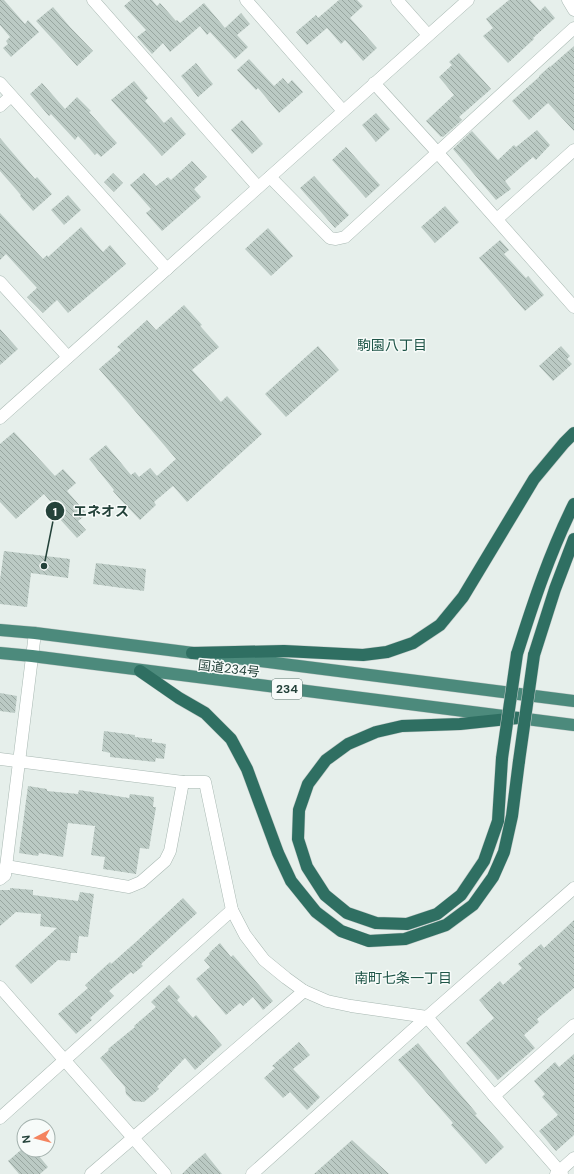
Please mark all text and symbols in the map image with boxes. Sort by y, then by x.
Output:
district label: 駒園八丁目 [357,336,427,354]
callout: エネオス [45,498,137,524]
text: エネオス [73,502,129,520]
text: 1 [53,504,57,520]
street label: 国道234号 [197,656,261,681]
road number: 234 [272,679,302,699]
district label: 南町七条一丁目 [354,969,452,987]
north arrow [16,1118,56,1158]
text: N [19,1134,34,1144]

